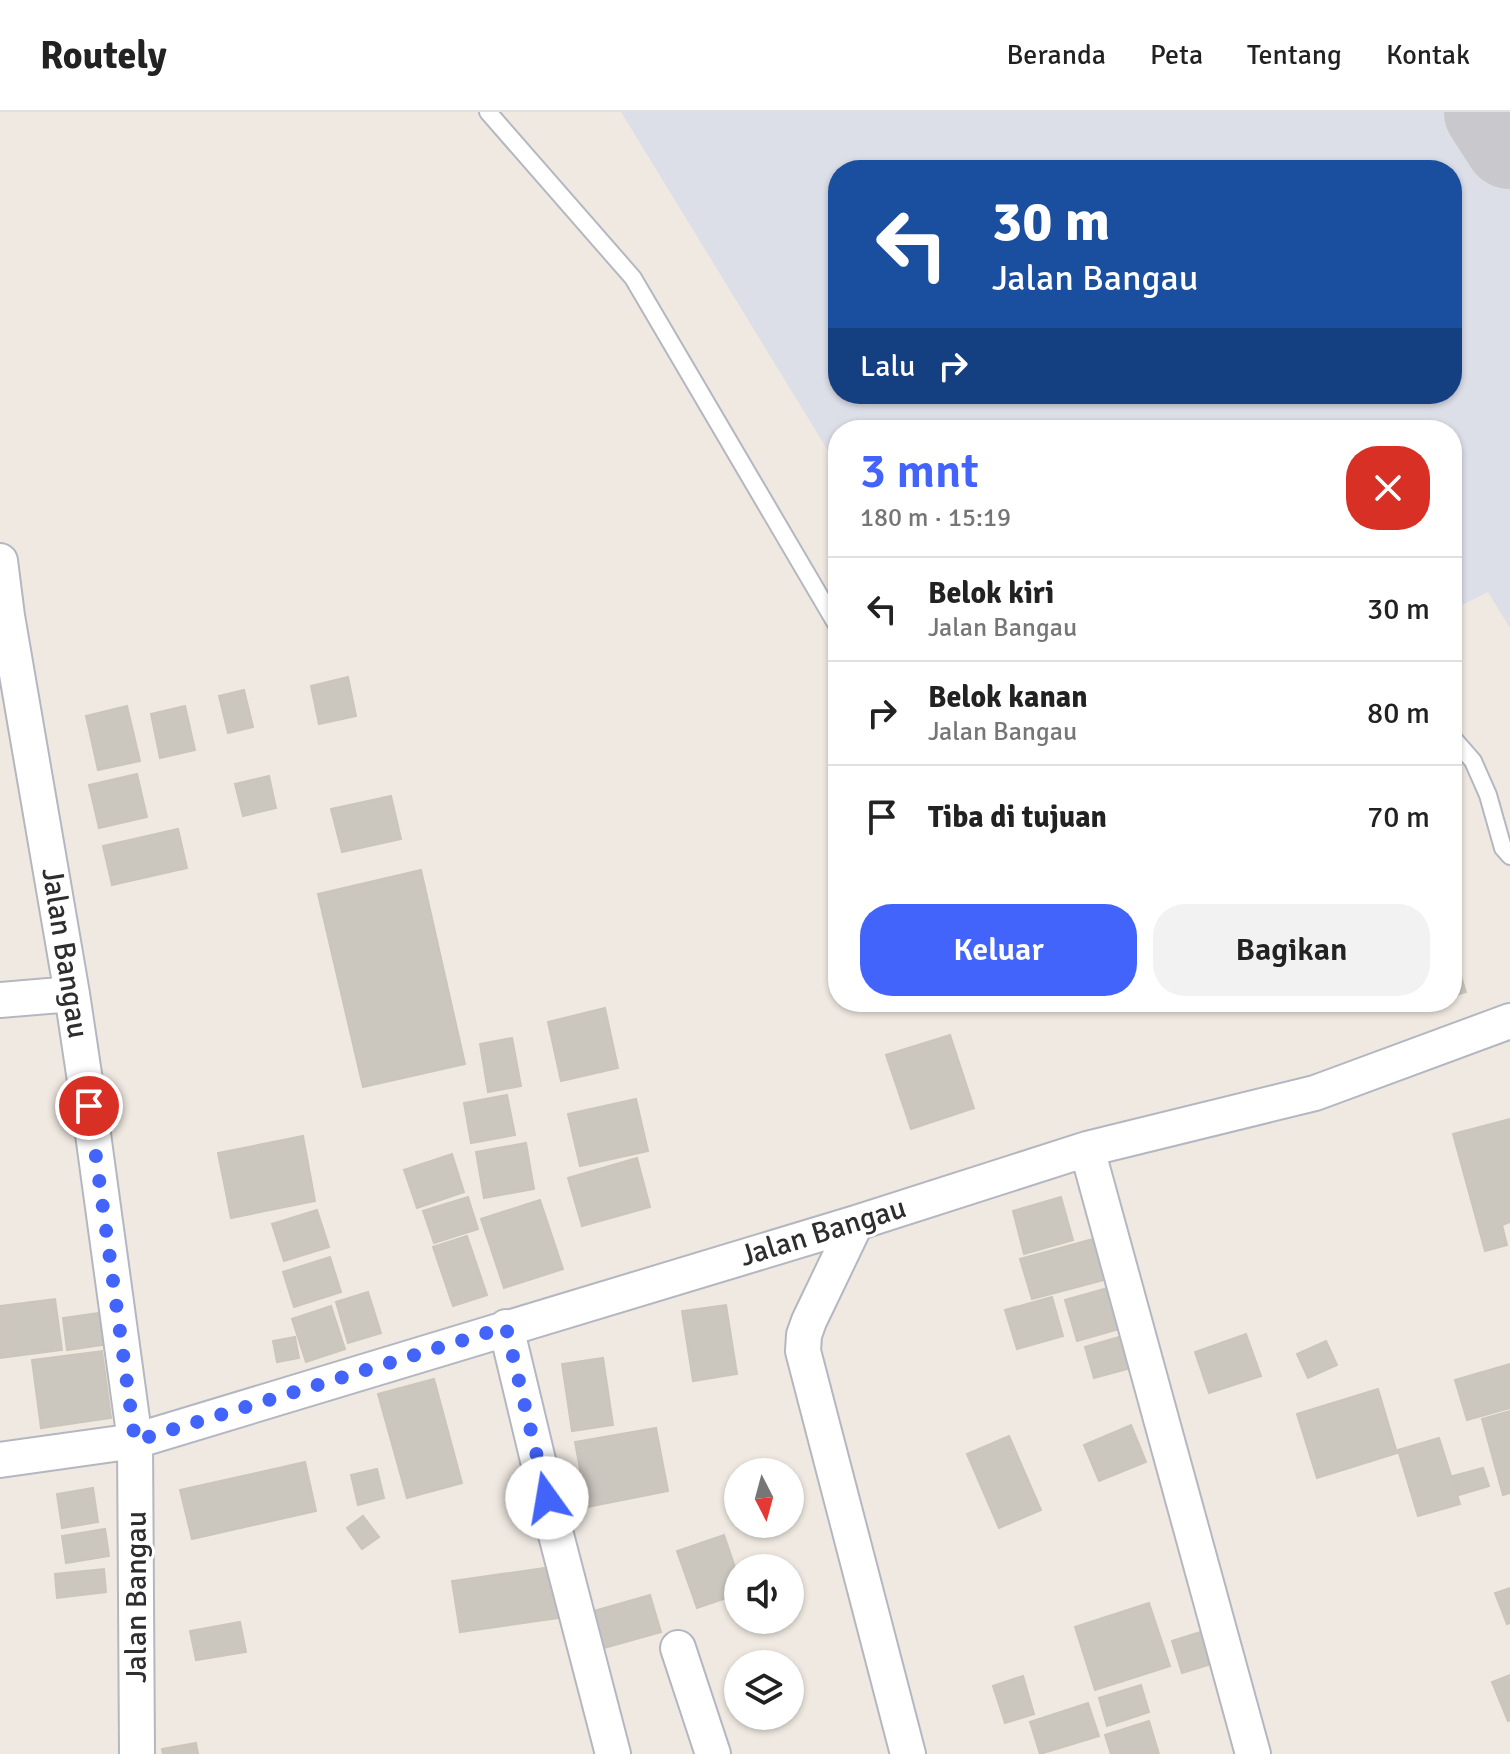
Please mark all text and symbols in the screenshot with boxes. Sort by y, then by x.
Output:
text: Routely [40,32,167,79]
text: Beranda [1006,38,1106,72]
text: Peta [1150,38,1203,72]
text: Tentang [1247,38,1342,72]
text: Kontak [1386,38,1470,72]
text: 30 m [992,187,1110,256]
icon: left [860,192,964,296]
text: Jalan Bangau [992,256,1199,301]
icon: right [931,344,975,388]
text: Lalu [860,348,915,385]
text: 3 mnt [860,442,979,501]
button: close [1346,446,1430,530]
text: 180 m · 15:19 [860,502,1011,534]
text: Belok kiri [928,575,1054,612]
icon: left [860,587,904,631]
text: 30 m [1367,591,1430,628]
text: Jalan Bangau [928,612,1077,644]
text: Belok kanan [928,679,1088,716]
icon: right [860,691,904,735]
text: 80 m [1367,695,1430,732]
text: Jalan Bangau [928,716,1077,748]
icon: arrive [860,795,904,839]
text: Tiba di tujuan [928,799,1107,836]
text: 70 m [1367,799,1430,836]
street label: Jalan Bangau [33,865,97,1041]
button: Keluar [860,904,1137,996]
button: Bagikan [1153,904,1430,996]
pin [55,1072,123,1140]
icon: arrive [67,1084,111,1128]
street label: Jalan Bangau [735,1189,911,1275]
position arrow [505,1456,589,1540]
north arrow [724,1458,804,1538]
map controls [724,1458,804,1730]
street label: Jalan Bangau [118,1511,155,1683]
button: sound [724,1554,804,1634]
button: layers [724,1650,804,1730]

